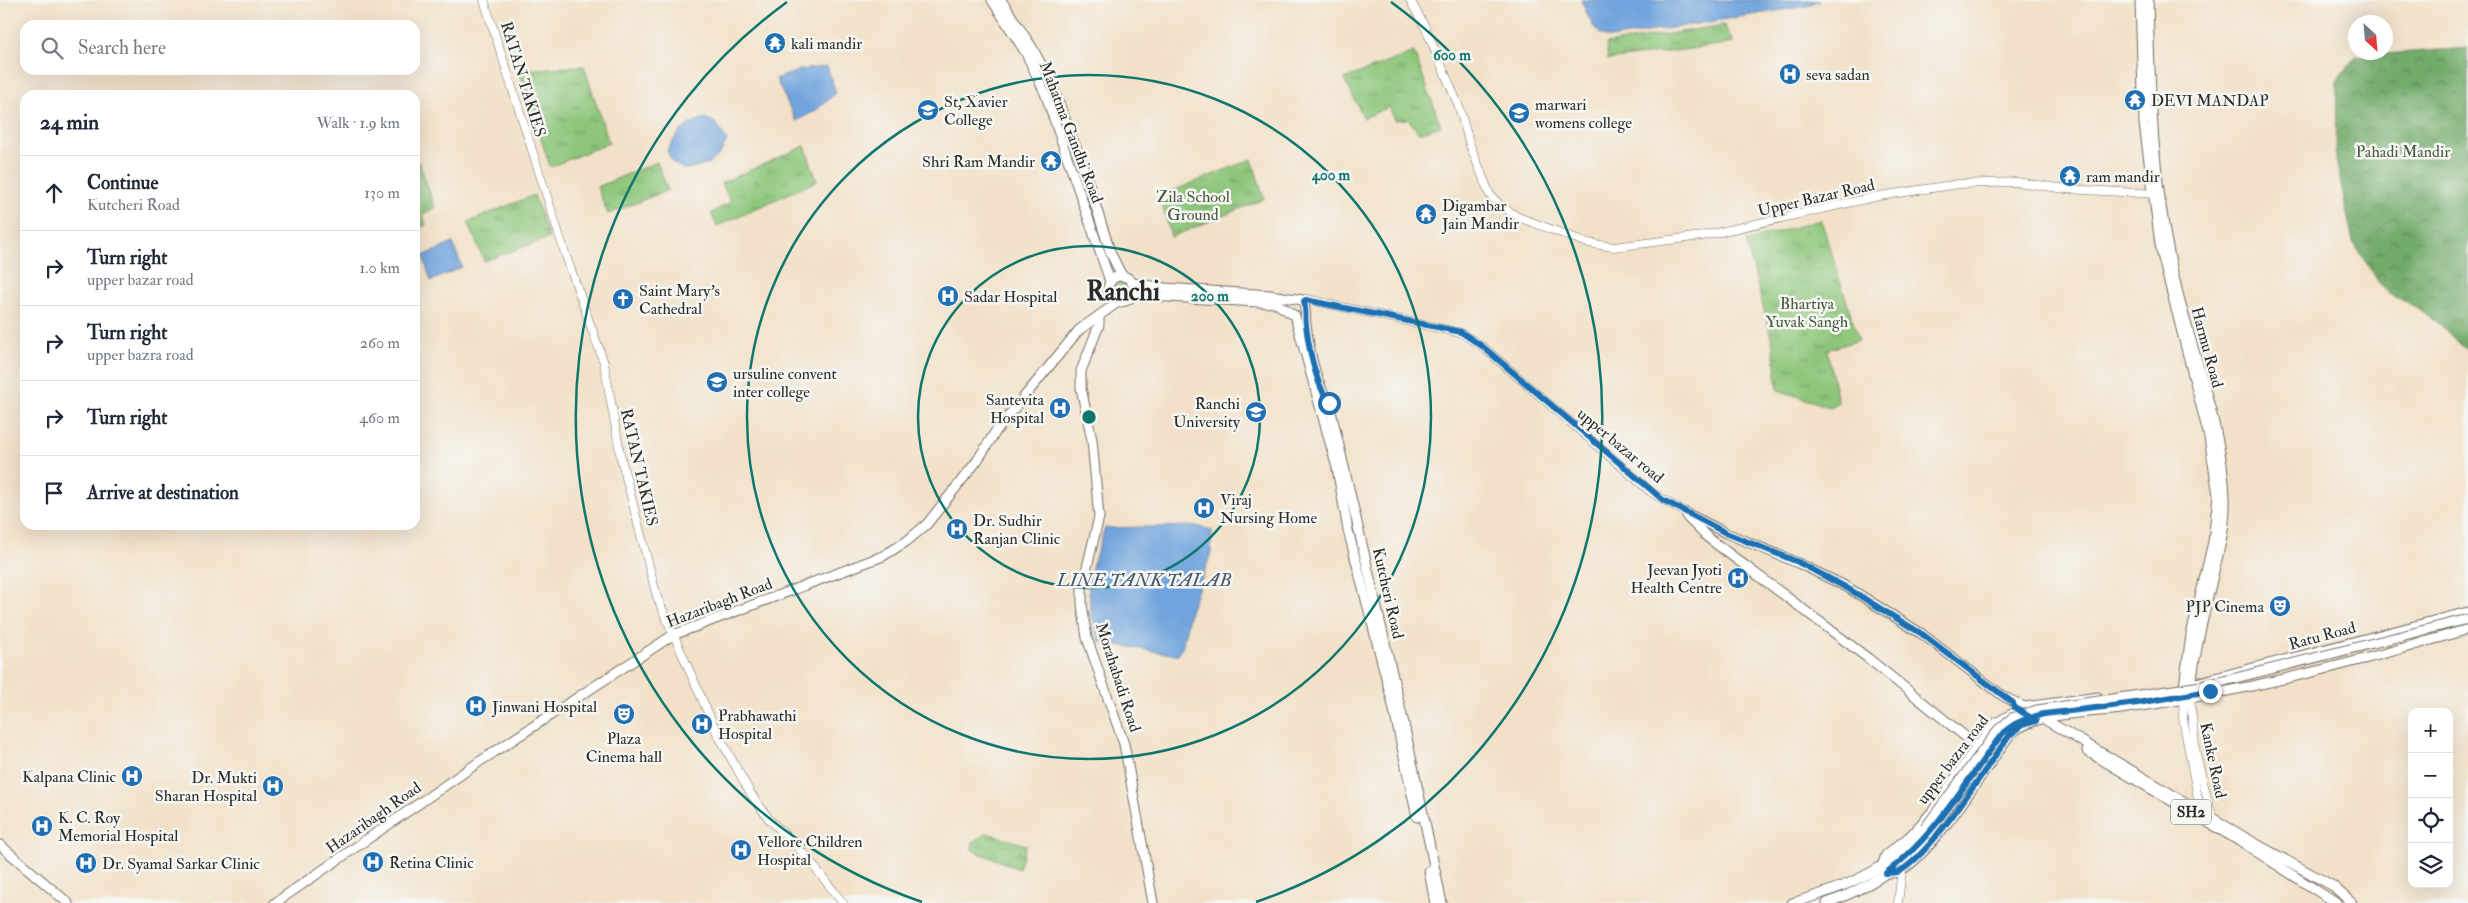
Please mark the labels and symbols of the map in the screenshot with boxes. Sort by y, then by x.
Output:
north arrow [2348,15,2393,60]
street label: RATAN TAKIES [496,19,550,140]
temple icon: kali mandir [763,31,787,55]
place label: kali mandir [791,34,862,54]
text: 600 m [1433,46,1471,65]
street label: Mahatma Gandhi Road [1035,59,1107,206]
hospital icon: seva sadan [1778,62,1802,86]
place label: seva sadan [1806,65,1870,85]
temple icon: DEVI MANDAP [2123,88,2147,112]
place label: DEVI MANDAP [2151,91,2269,111]
place label: St, Xavier College [944,92,1008,130]
place label: marwari womens college [1535,95,1632,133]
school or university icon: St, Xavier College [916,98,940,122]
school or university icon: marwari womens college [1507,101,1531,125]
park label: Pahadi Mandir [2356,142,2450,162]
temple icon: Shri Ram Mandir [1039,149,1063,173]
place label: Shri Ram Mandir [922,152,1035,172]
temple icon: ram mandir [2058,164,2082,188]
text: 400 m [1311,166,1350,185]
place label: ram mandir [2086,167,2160,187]
street label: Upper Bazar Road [1756,175,1877,222]
park label: Zila School Ground [1156,187,1230,225]
place label: Digambar Jain Mandir [1441,196,1519,235]
temple icon: Digambar Jain Mandir [1414,202,1438,226]
district label: Ranchi [1086,276,1160,308]
place label: Saint Mary's Cathedral [639,281,720,319]
hospital icon: Sadar Hospital [936,284,960,308]
church icon: Saint Mary's Cathedral [611,287,635,311]
place label: Sadar Hospital [964,287,1057,308]
text: 200 m [1191,287,1229,306]
park label: Bhartiya Yuvak Sangh [1766,294,1849,332]
street label: Harmu Road [2187,305,2227,390]
place label: ursuline convent inter college [733,364,837,402]
school or university icon: ursuline convent inter college [705,370,729,394]
place label: Santevita Hospital [986,390,1044,429]
route start [1318,392,1341,415]
place label: Ranchi University [1173,394,1241,432]
hospital icon: Santevita Hospital [1048,396,1072,420]
school or university icon: Ranchi University [1244,400,1268,424]
street label: upper bazar road [1572,404,1668,489]
street label: RATAN TAKIES [616,407,662,528]
centre of rings [1080,408,1098,426]
place label: Viraj Nursing Home [1220,490,1317,528]
hospital icon: Viraj Nursing Home [1192,496,1216,520]
place label: Dr. Sudhir Ranjan Clinic [973,511,1061,549]
hospital icon: Dr. Sudhir Ranjan Clinic [945,517,969,541]
street label: Kutcheri Road [1368,546,1408,641]
place label: Jeevan Jyoti Health Centre [1631,560,1722,598]
hospital icon: Jeevan Jyoti Health Centre [1726,566,1750,590]
water label: LINE TANK TALAB [1056,569,1231,592]
street label: Hazaribagh Road [664,574,775,632]
theatre icon: PJP Cinema [2268,594,2292,618]
place label: PJP Cinema [2186,597,2264,618]
street label: Ratu Road [2287,617,2358,654]
street label: Morahabadi Road [1091,620,1145,735]
route end [2199,680,2222,703]
hospital icon: Jinwani Hospital [464,694,488,718]
place label: Jinwani Hospital [491,697,597,718]
theatre icon: Plaza Cinema hall [612,702,636,726]
place label: Prabhawathi Hospital [718,706,797,745]
street label: upper bazra road [1913,711,1994,809]
hospital icon: Prabhawathi Hospital [690,712,714,736]
street label: Kanke Road [2195,721,2231,800]
place label: Plaza Cinema hall [586,729,662,767]
hospital icon: Kalpana Clinic [120,764,144,788]
place label: Kalpana Clinic [22,767,117,788]
place label: Dr. Mukti Sharan Hospital [155,768,257,807]
hospital icon: Dr. Mukti Sharan Hospital [261,774,285,798]
street label: Hazaribagh Road [322,778,425,858]
road number: SH2 [2171,800,2211,824]
place label: K. C. Roy Memorial Hospital [58,808,178,847]
hospital icon: K. C. Roy Memorial Hospital [30,814,54,838]
place label: Vellore Children Hospital [757,832,863,871]
hospital icon: Vellore Children Hospital [729,838,753,862]
hospital icon: Retina Clinic [361,850,385,874]
hospital icon: Dr. Syamal Sarkar Clinic [74,851,98,875]
place label: Retina Clinic [389,853,474,873]
place label: Dr. Syamal Sarkar Clinic [102,854,260,874]

